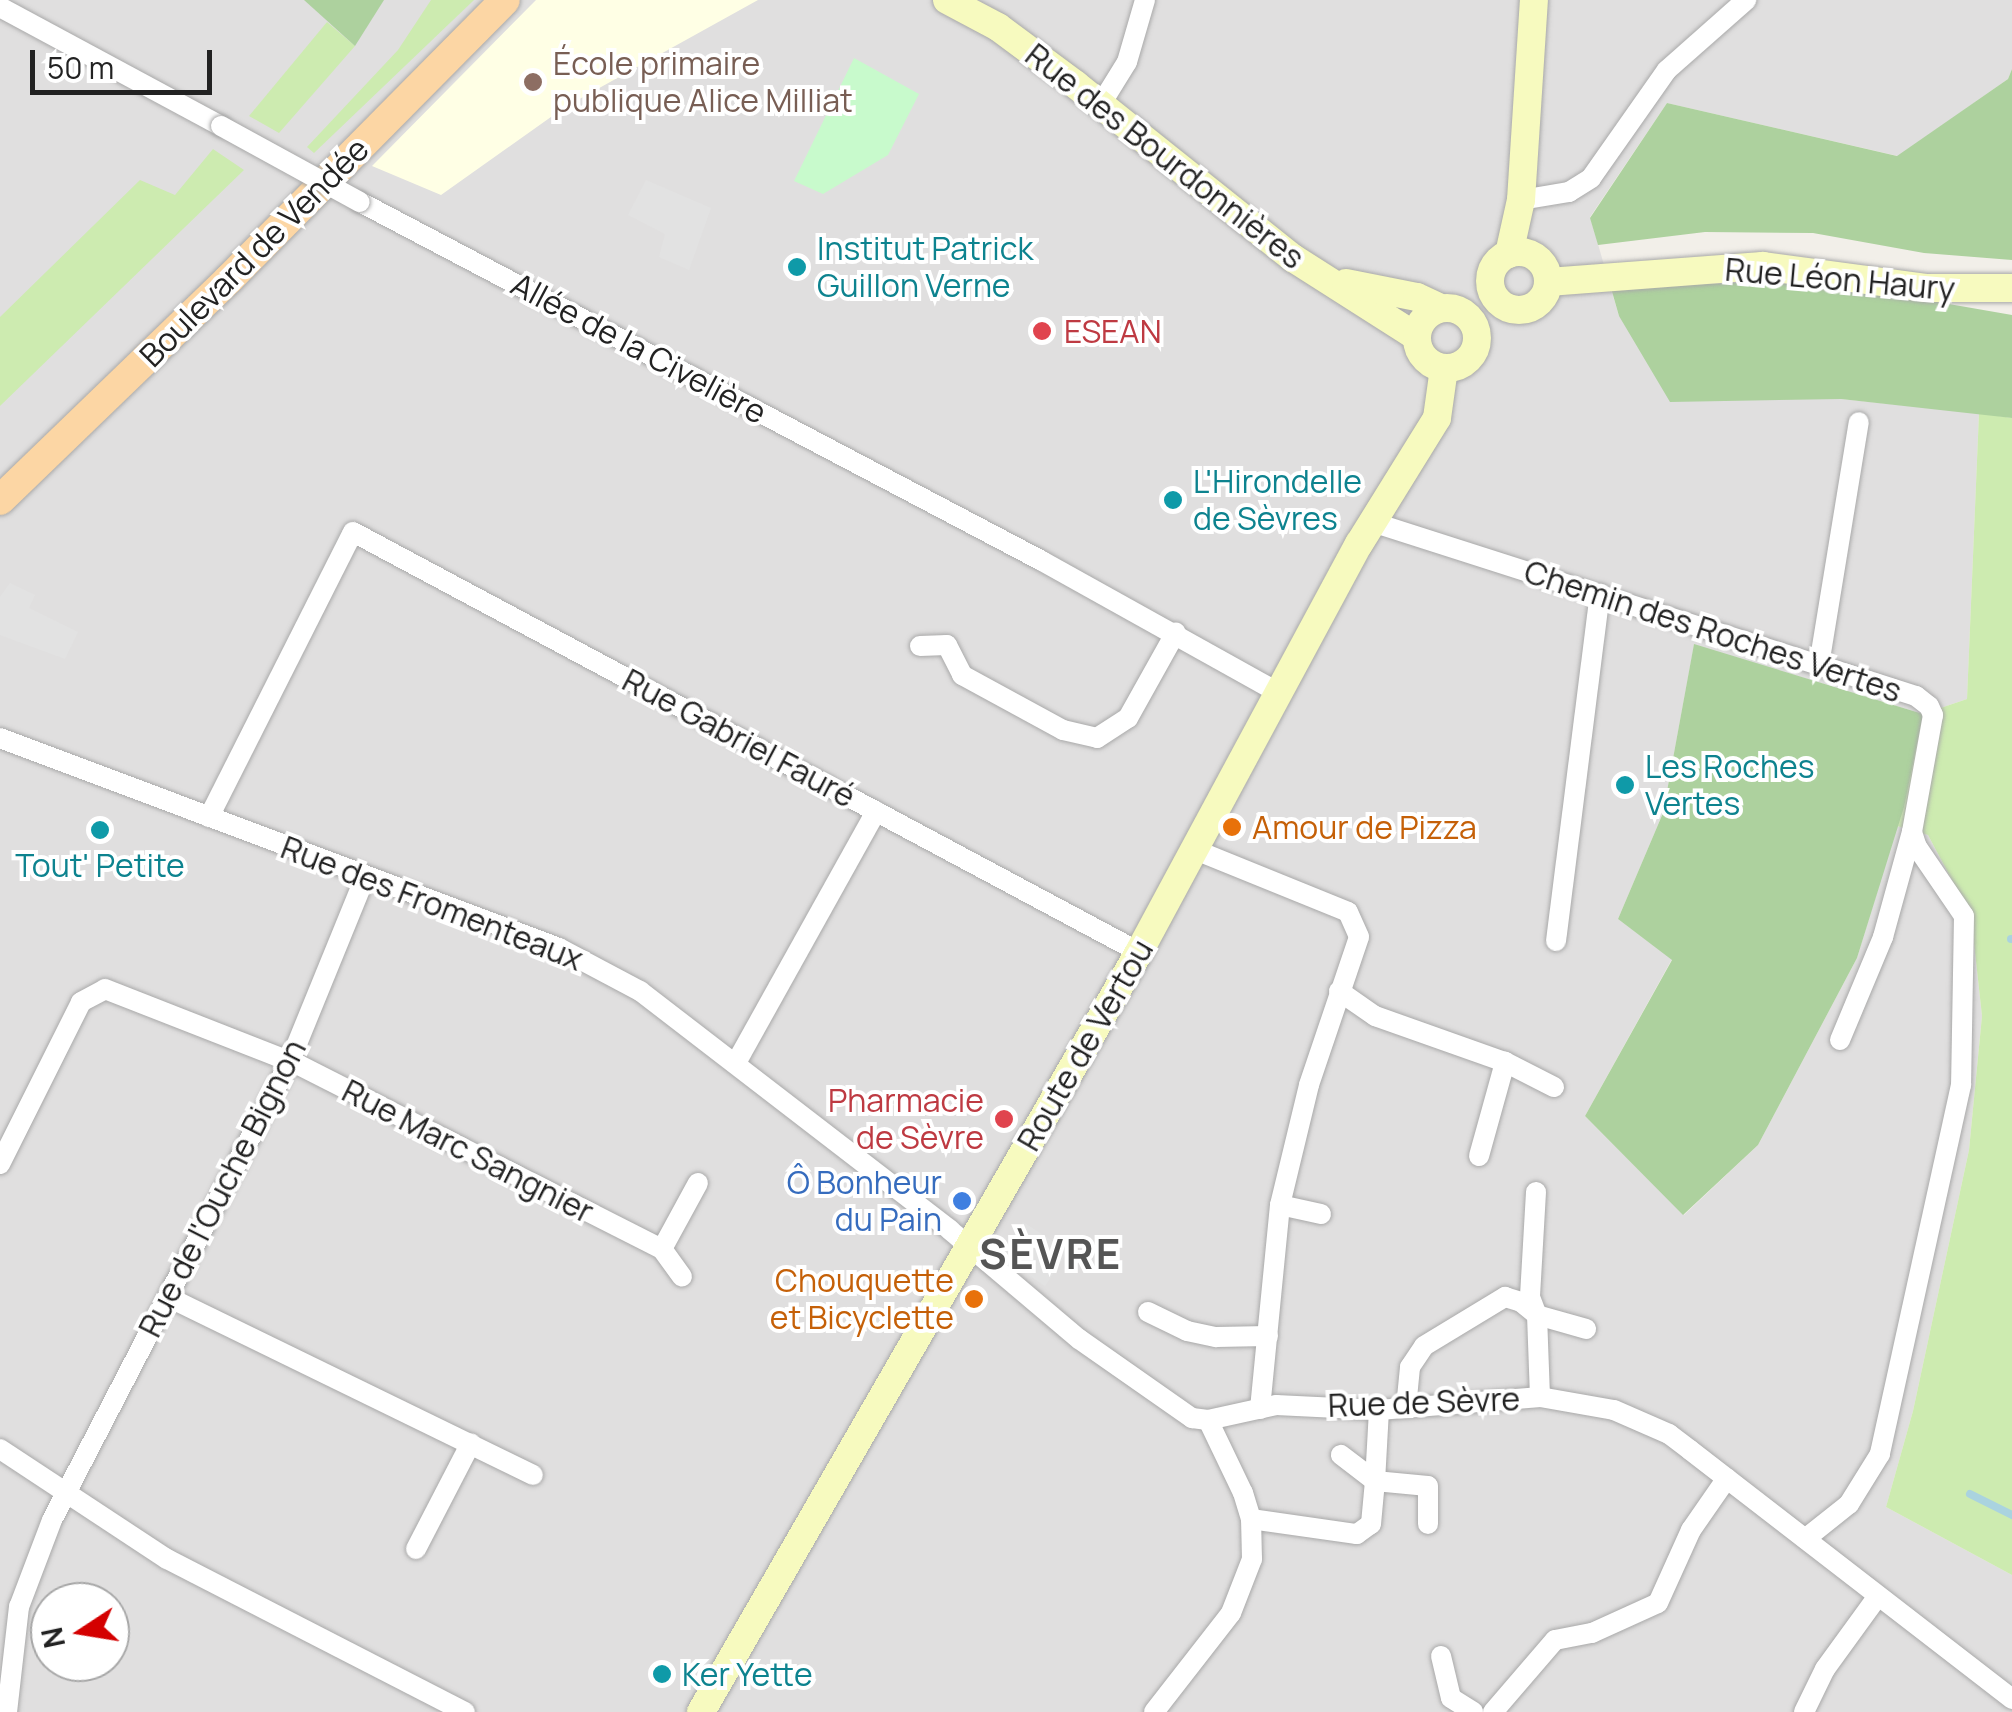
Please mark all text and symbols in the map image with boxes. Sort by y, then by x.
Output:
scale bar [35,30,218,92]
street label: Rue des Bourdonnières [1018,35,1312,277]
place label: École primaire publique Alice Milliat [553,45,853,120]
text: 50 m [47,47,114,88]
marker: École primaire publique Alice Milliat [522,71,544,93]
street label: Boulevard de Vendée [132,130,376,374]
place label: Institut Patrick Guillon Verne [817,230,1033,305]
street label: Rue Léon Haury [1723,250,1957,308]
marker: Institut Patrick Guillon Verne [786,256,808,278]
street label: Allée de la Civelière [505,265,773,431]
place label: ESEAN [1064,312,1162,350]
marker: ESEAN [1029,318,1055,344]
place label: L'Hirondelle de Sèvres [1193,463,1362,538]
marker: L'Hirondelle de Sèvres [1162,489,1184,511]
street label: Chemin des Roches Vertes [1520,552,1906,710]
street label: Rue Gabriel Fauré [616,661,862,815]
place label: Les Roches Vertes [1645,748,1815,823]
marker: Les Roches Vertes [1614,774,1636,796]
place label: Amour de Pizza [1252,808,1477,846]
marker: Amour de Pizza [1221,816,1243,838]
marker: Tout' Petite [89,819,111,841]
street label: Rue des Fromenteaux [276,828,588,978]
place label: Tout' Petite [15,846,185,884]
street label: Route de Vertou [1009,933,1161,1157]
street label: Rue de l'Ouche Bignon [130,1033,314,1343]
street label: Rue Marc Sangnier [336,1071,600,1231]
place label: Pharmacie de Sèvre [828,1082,984,1157]
marker: Pharmacie de Sèvre [993,1108,1015,1130]
place label: Ô Bonheur du Pain [787,1164,942,1239]
marker: Ô Bonheur du Pain [951,1190,973,1212]
district label: SÈVRE [979,1228,1123,1278]
place label: Chouquette et Bicyclette [770,1262,954,1337]
marker: Chouquette et Bicyclette [963,1288,985,1310]
street label: Rue de Sèvre [1327,1379,1521,1425]
north arrow [30,1582,130,1682]
text: N [32,1624,73,1652]
place label: Ker Yette [682,1655,813,1693]
marker: Ker Yette [651,1663,673,1685]

